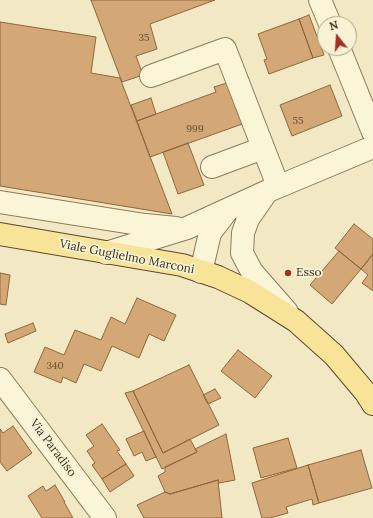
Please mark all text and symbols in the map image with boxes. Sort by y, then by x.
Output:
north arrow [317,16,357,56]
text: N [328,18,340,33]
house number: 35 [138,32,150,44]
house number: 55 [293,115,303,127]
house number: 999 [186,123,204,135]
street label: Viale Guglielmo Marconi [58,237,196,277]
place label: Esso [296,266,322,280]
marker: Esso [283,268,293,278]
house number: 340 [46,360,64,372]
street label: Via Paradiso [27,416,79,480]

